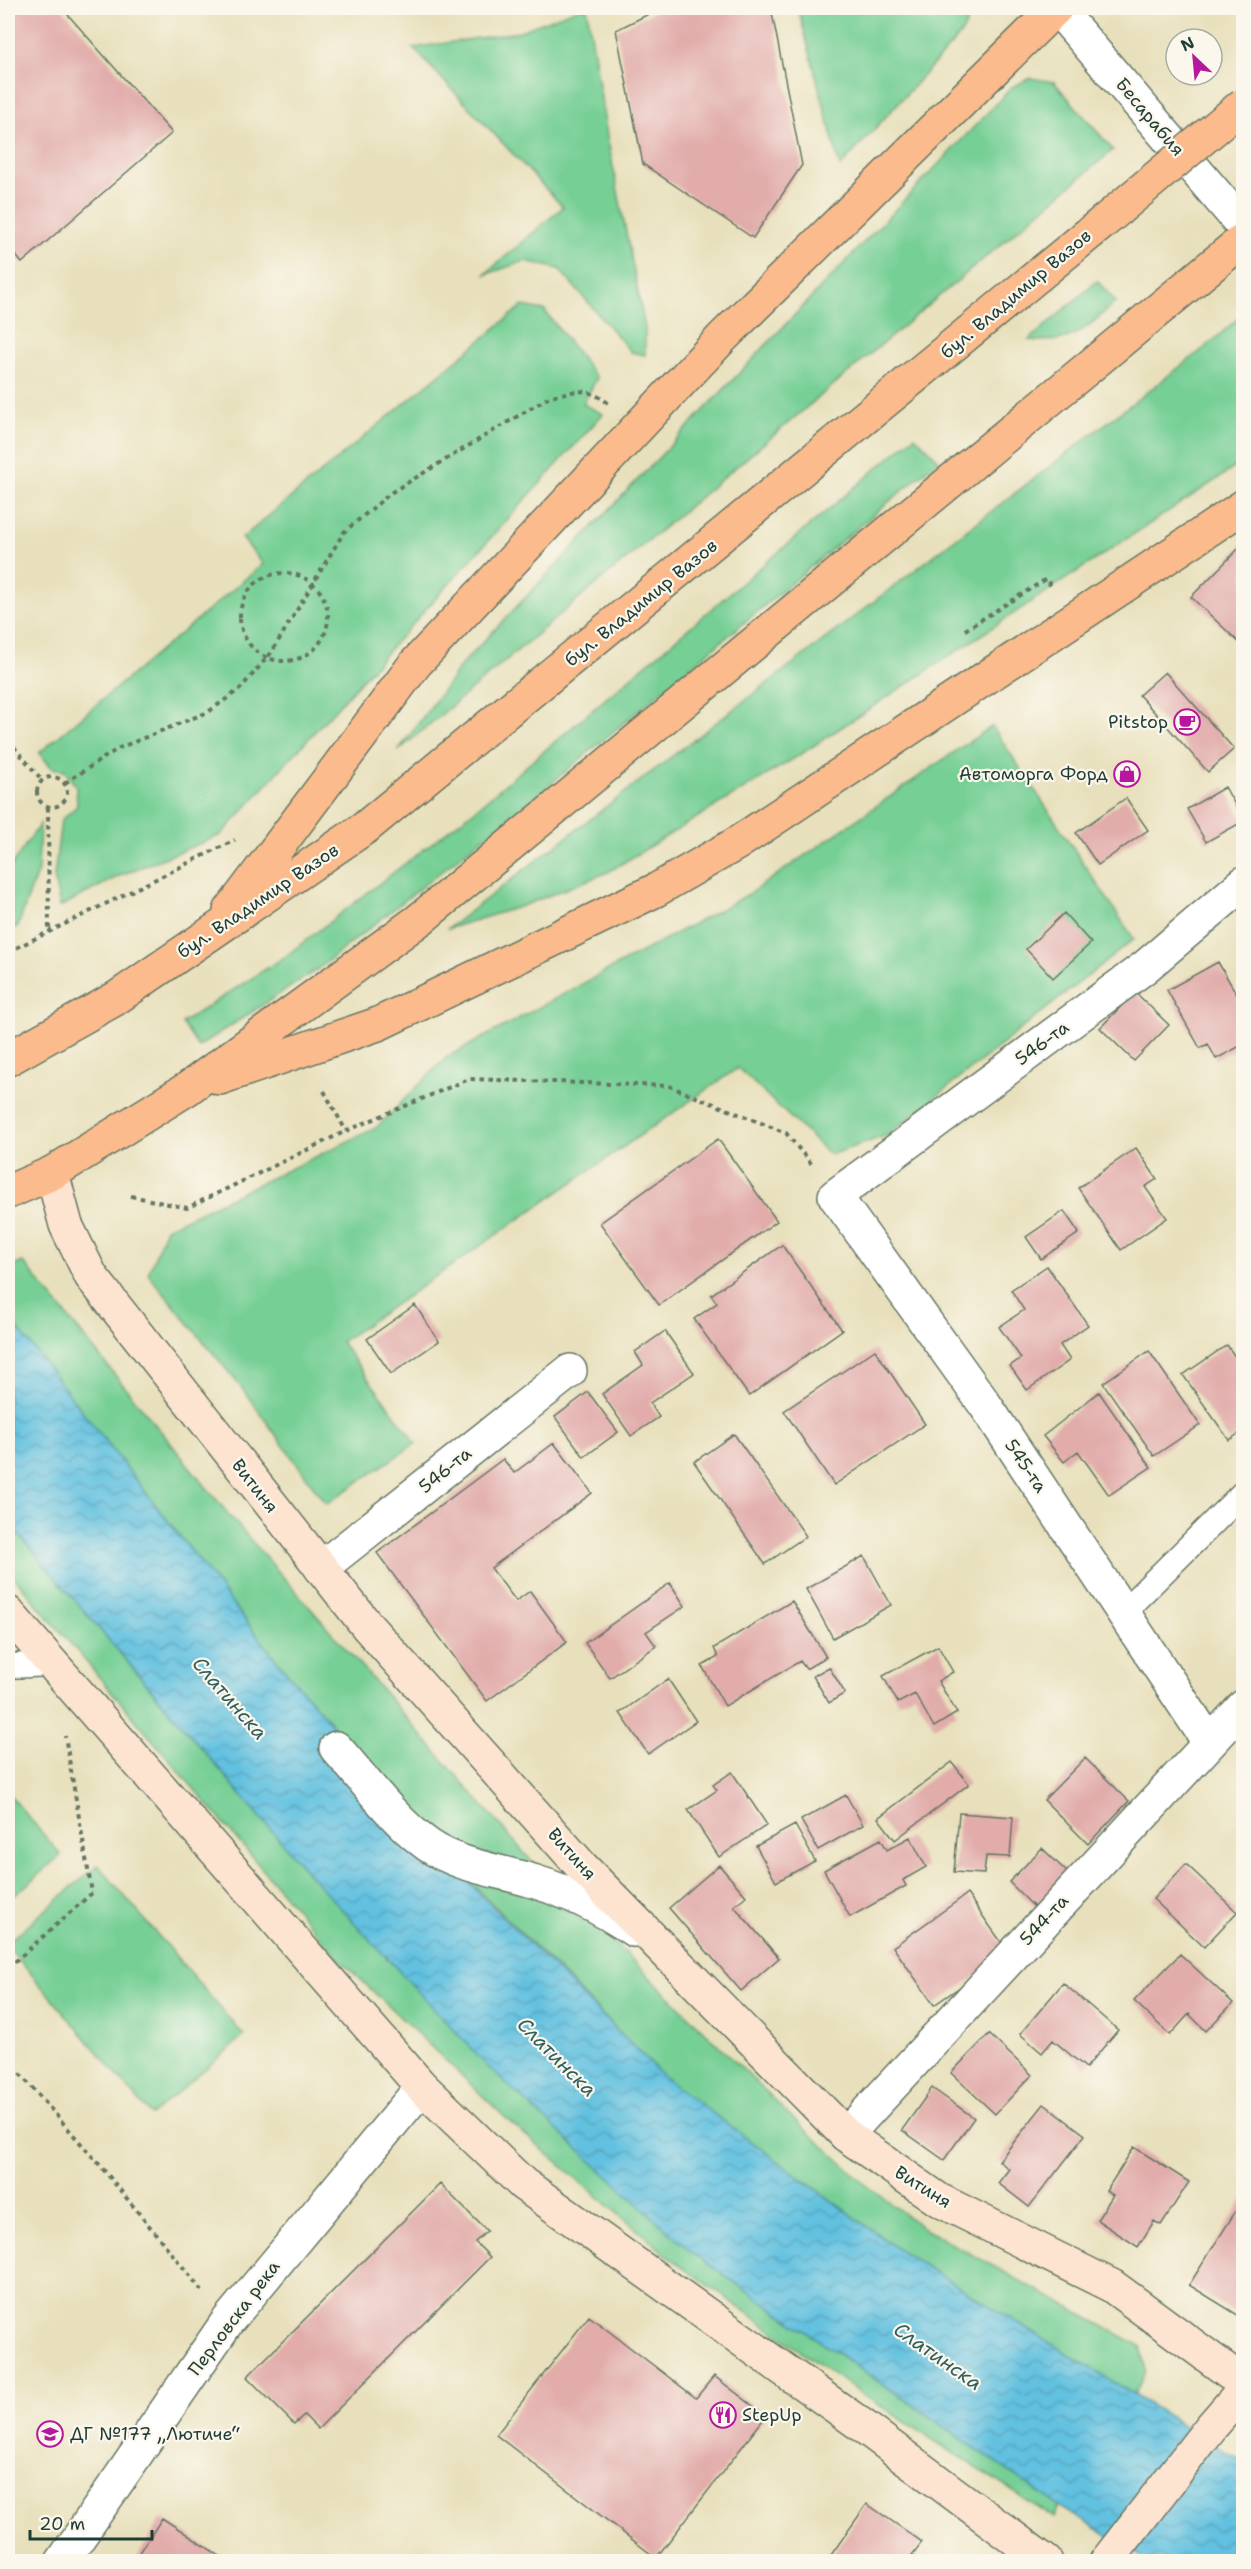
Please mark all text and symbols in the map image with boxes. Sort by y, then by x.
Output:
north arrow [1164,27,1224,87]
text: N [1177,32,1198,56]
street label: Бесарабия [1110,73,1190,161]
street label: бул. Владимир Вазов [936,224,1096,364]
street label: бул. Владимир Вазов [560,534,722,672]
cafe icon: Pitstop [1172,707,1202,737]
place label: Pitstop [1108,710,1168,734]
shop icon: Автоморга Форд [1112,759,1142,789]
place label: Автоморга Форд [959,762,1109,786]
street label: бул. Владимир Вазов [173,838,343,964]
street label: 546-та [1010,1015,1074,1071]
street label: 545-та [999,1434,1053,1498]
street label: 546-та [414,1441,476,1499]
street label: Витиня [226,1454,284,1518]
water label: Слатинска [187,1651,273,1745]
street label: Витиня [542,1823,602,1885]
street label: 544-та [1014,1889,1074,1951]
water label: Слатинска [512,2012,602,2102]
street label: Витиня [890,2160,956,2214]
street label: Перловска река [183,2255,285,2381]
water label: Слатинска [889,2316,987,2396]
restaurant icon: StepUp [708,2400,738,2430]
place label: StepUp [742,2403,802,2427]
school or university icon: ДГ №177 „Лютиче“ [35,2419,65,2449]
place label: ДГ №177 „Лютиче“ [70,2422,240,2446]
scale bar [30,2503,152,2541]
text: 20 m [39,2512,85,2536]

